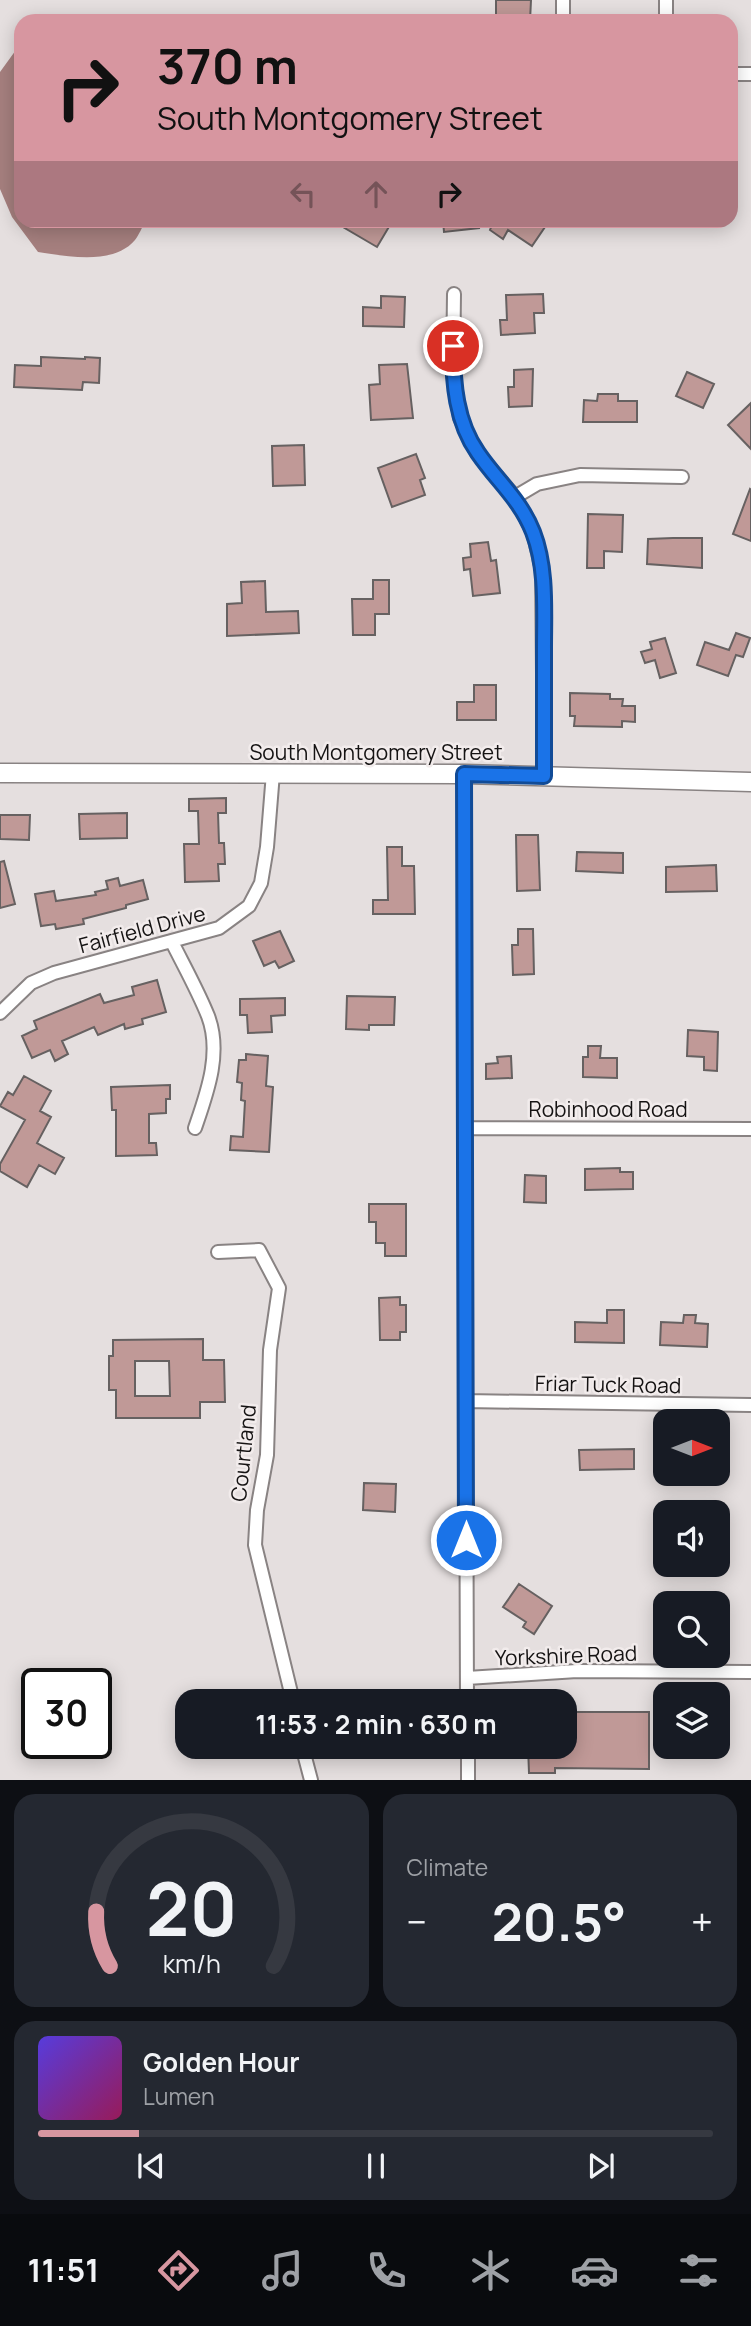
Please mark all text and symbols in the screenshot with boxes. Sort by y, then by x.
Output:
text: 370 m [157,32,298,99]
icon: right [42,42,133,133]
text: South Montgomery Street [157,96,543,140]
icon: left [284,175,322,213]
icon: ahead [357,175,395,213]
icon: right [430,175,468,213]
pin [423,316,483,376]
icon: arrive [434,327,472,365]
street label: South Montgomery Street [249,738,503,766]
street label: Fairfield Drive [76,899,208,959]
street label: Robinhood Road [528,1095,688,1123]
street label: Friar Tuck Road [535,1369,681,1399]
street label: Courtland [224,1403,262,1503]
north arrow [653,1409,730,1486]
map controls [653,1409,730,1759]
button: sound [653,1500,730,1577]
position arrow [429,1503,503,1577]
button: search [653,1591,730,1668]
street label: Yorkshire Road [494,1639,638,1671]
speed limit sign: 30 [21,1668,112,1759]
button: layers [653,1682,730,1759]
text: 11:53 · 2 min · 630 m [255,1706,497,1742]
text: Climate [407,1851,488,1883]
text: 20 [146,1859,237,1959]
text: 20.5° [492,1886,626,1957]
text: − [407,1895,427,1947]
text: + [691,1895,713,1947]
text: km/h [162,1946,220,1981]
text: Golden Hour [143,2044,300,2080]
text: Lumen [143,2080,215,2112]
icon: previous [132,2147,170,2185]
icon: pause [357,2147,395,2185]
icon: next [582,2147,620,2185]
icon: directions [154,2246,203,2295]
icon: music [258,2246,307,2295]
icon: phone [362,2246,411,2295]
icon: climate [466,2246,515,2295]
icon: car [570,2246,619,2295]
icon: filters [674,2246,723,2295]
text: 11:51 [28,2248,99,2292]

